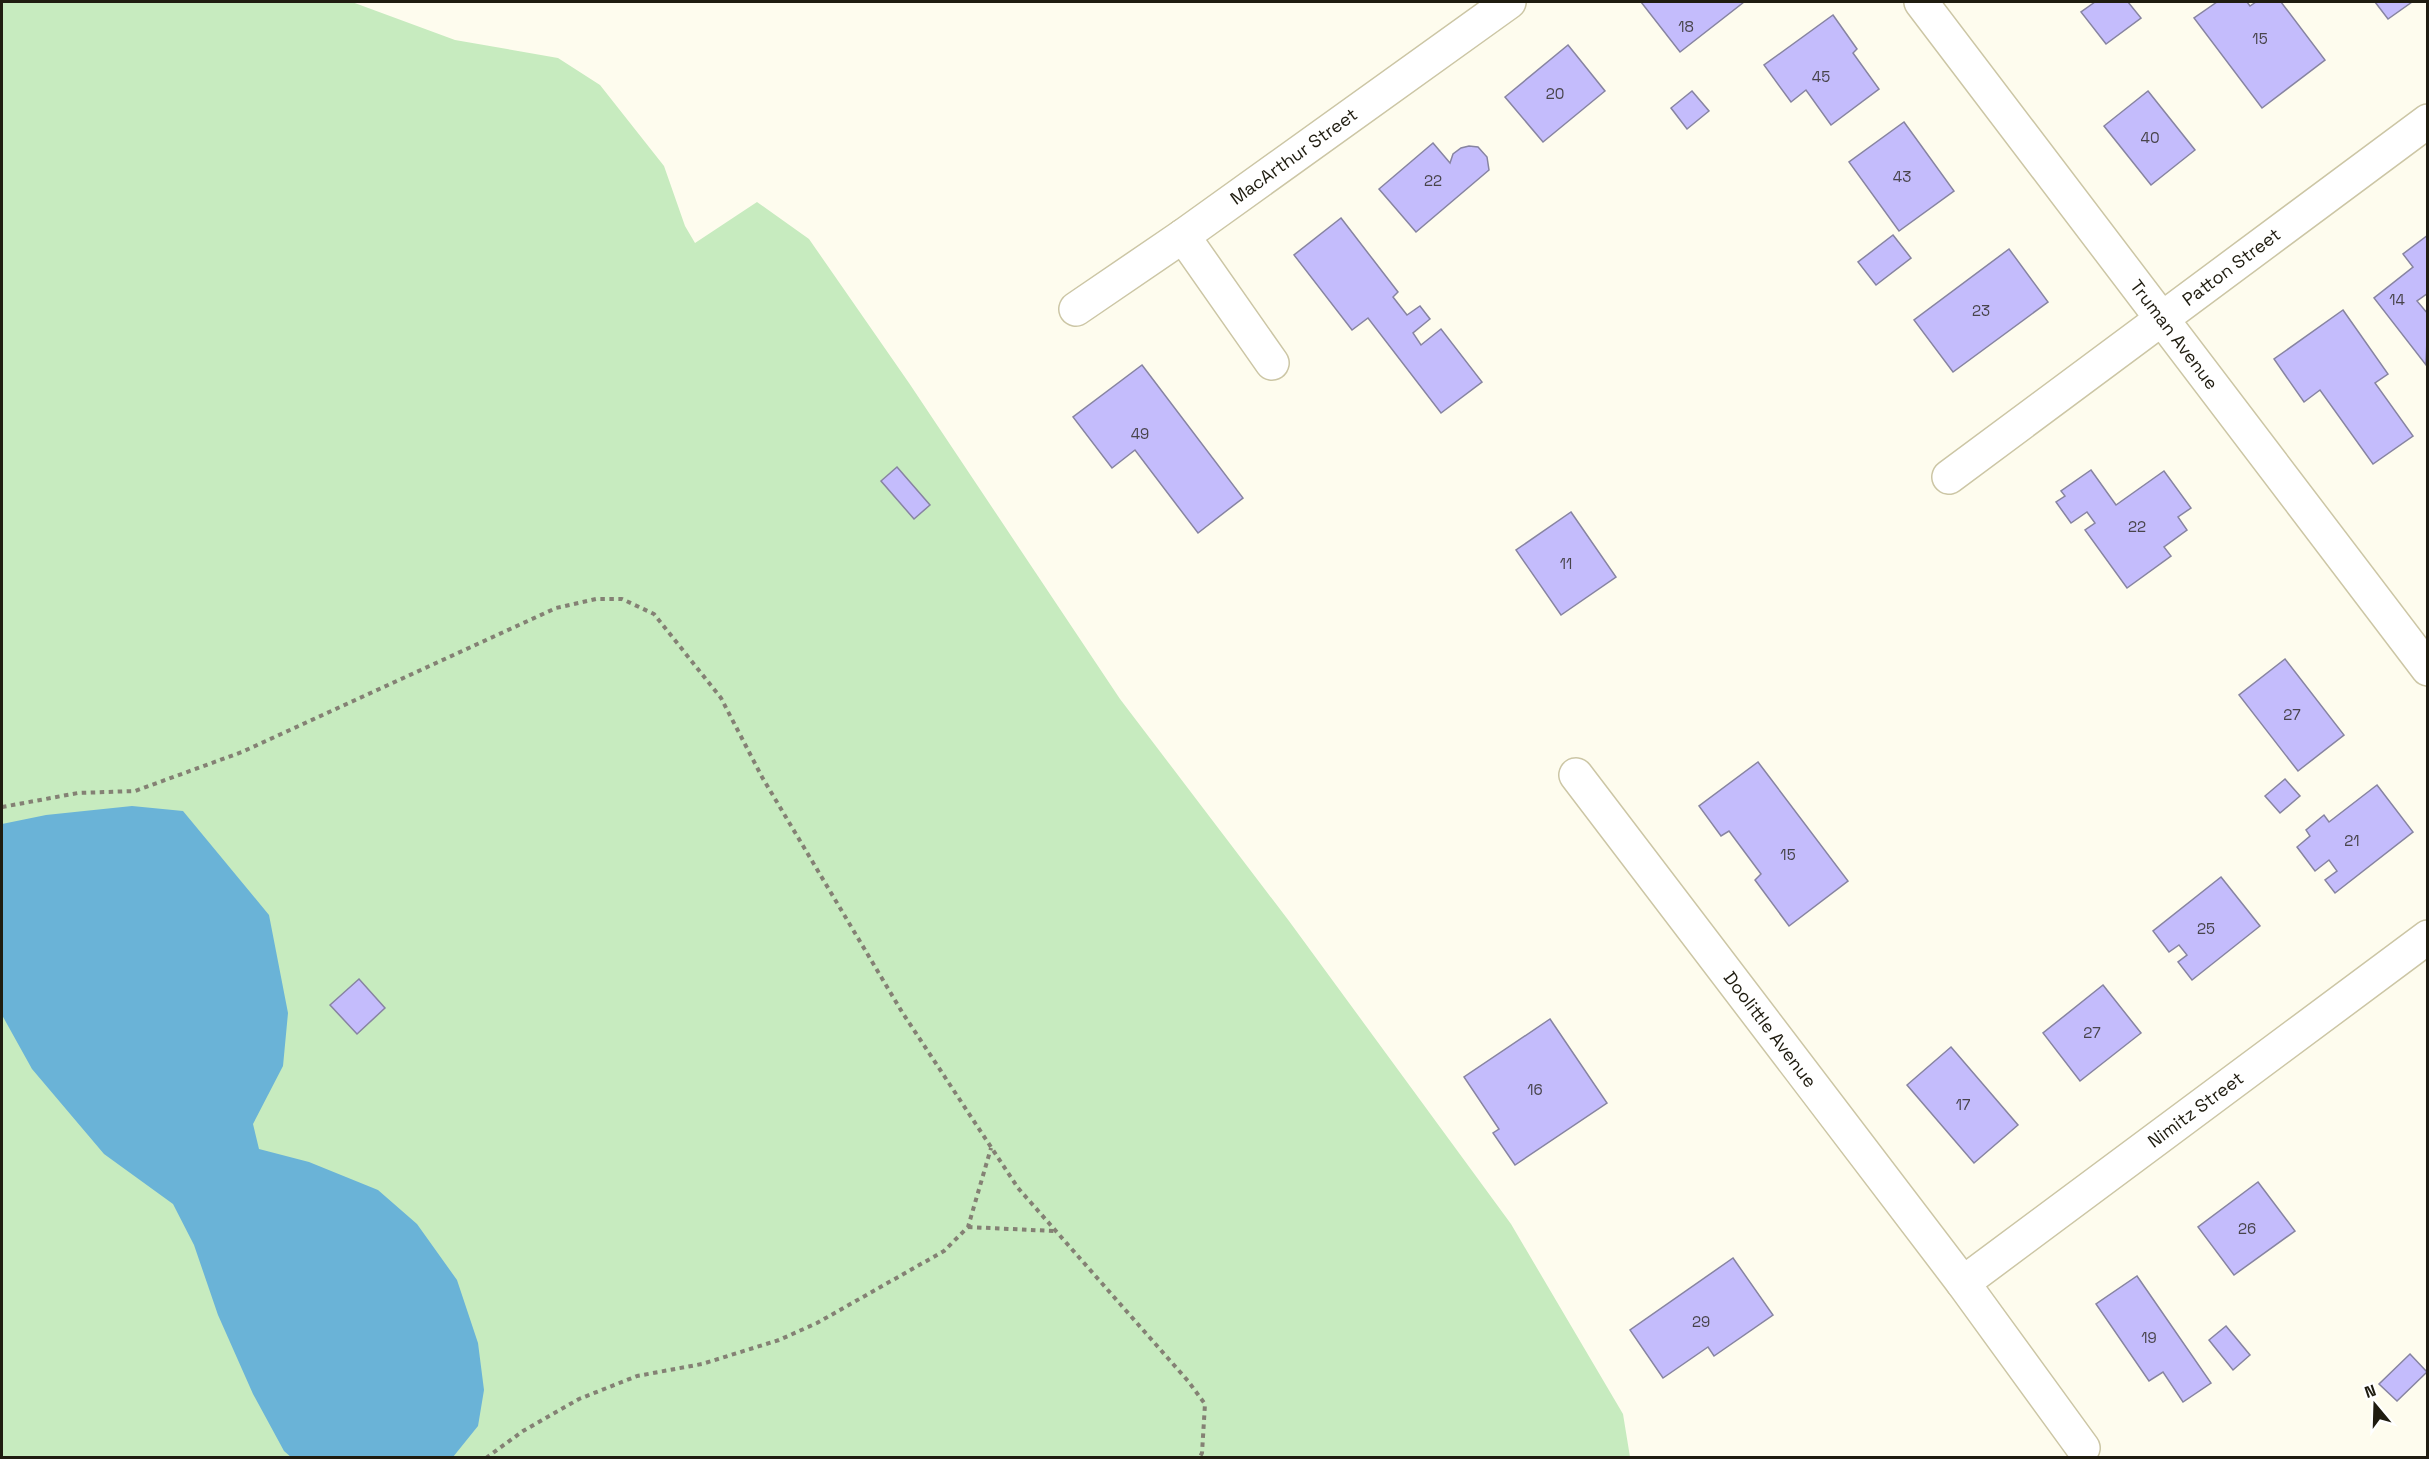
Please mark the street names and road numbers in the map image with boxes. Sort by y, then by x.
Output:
street label: MacArthur Street [1225,103,1362,209]
street label: Patton Street [2177,223,2285,311]
street label: Truman Avenue [2125,275,2223,394]
street label: Doolittle Avenue [1719,967,1822,1092]
street label: Nimitz Street [2143,1066,2248,1153]

